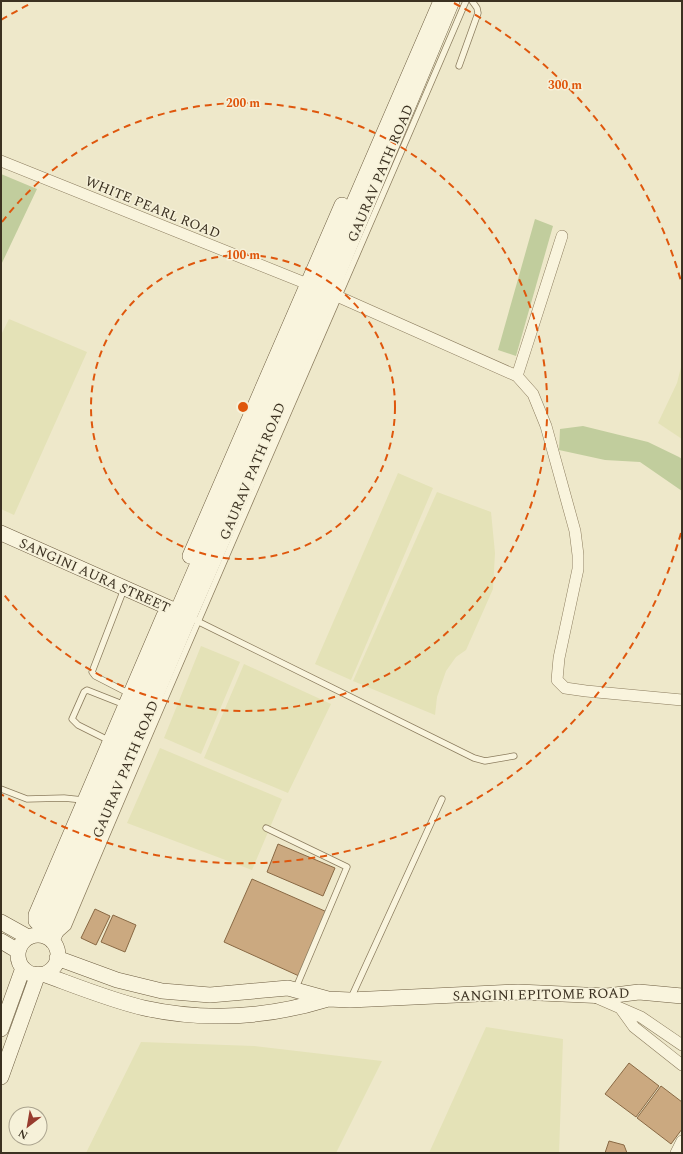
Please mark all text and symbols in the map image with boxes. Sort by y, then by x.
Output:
text: 300 m [548,76,582,95]
text: 200 m [226,94,260,113]
street label: GAURAV PATH ROAD [342,101,419,245]
street label: WHITE PEARL ROAD [82,171,224,244]
text: 100 m [226,246,260,265]
street label: GAURAV PATH ROAD [214,399,291,543]
centre of rings [236,400,250,414]
street label: SANGINI AURA STREET [16,533,174,618]
street label: GAURAV PATH ROAD [87,697,164,841]
street label: SANGINI EPITOME ROAD [452,982,630,1007]
north arrow [8,1106,48,1146]
text: N [15,1125,31,1144]

